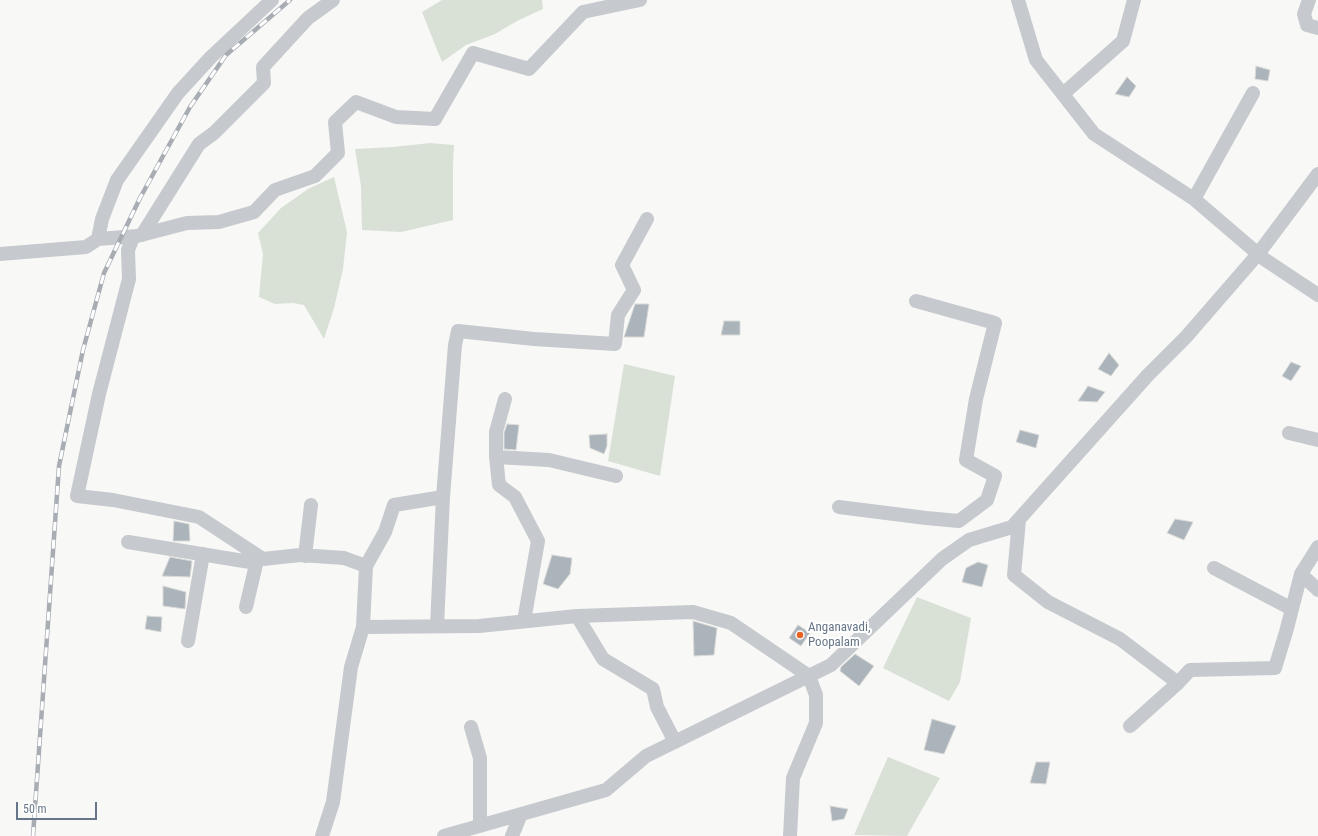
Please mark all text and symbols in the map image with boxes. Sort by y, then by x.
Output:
place label: Anganavadi, Poopalam [808,620,871,651]
marker: Anganavadi, Poopalam [795,630,805,640]
scale bar [18,794,99,820]
text: 50 m [23,802,47,816]

